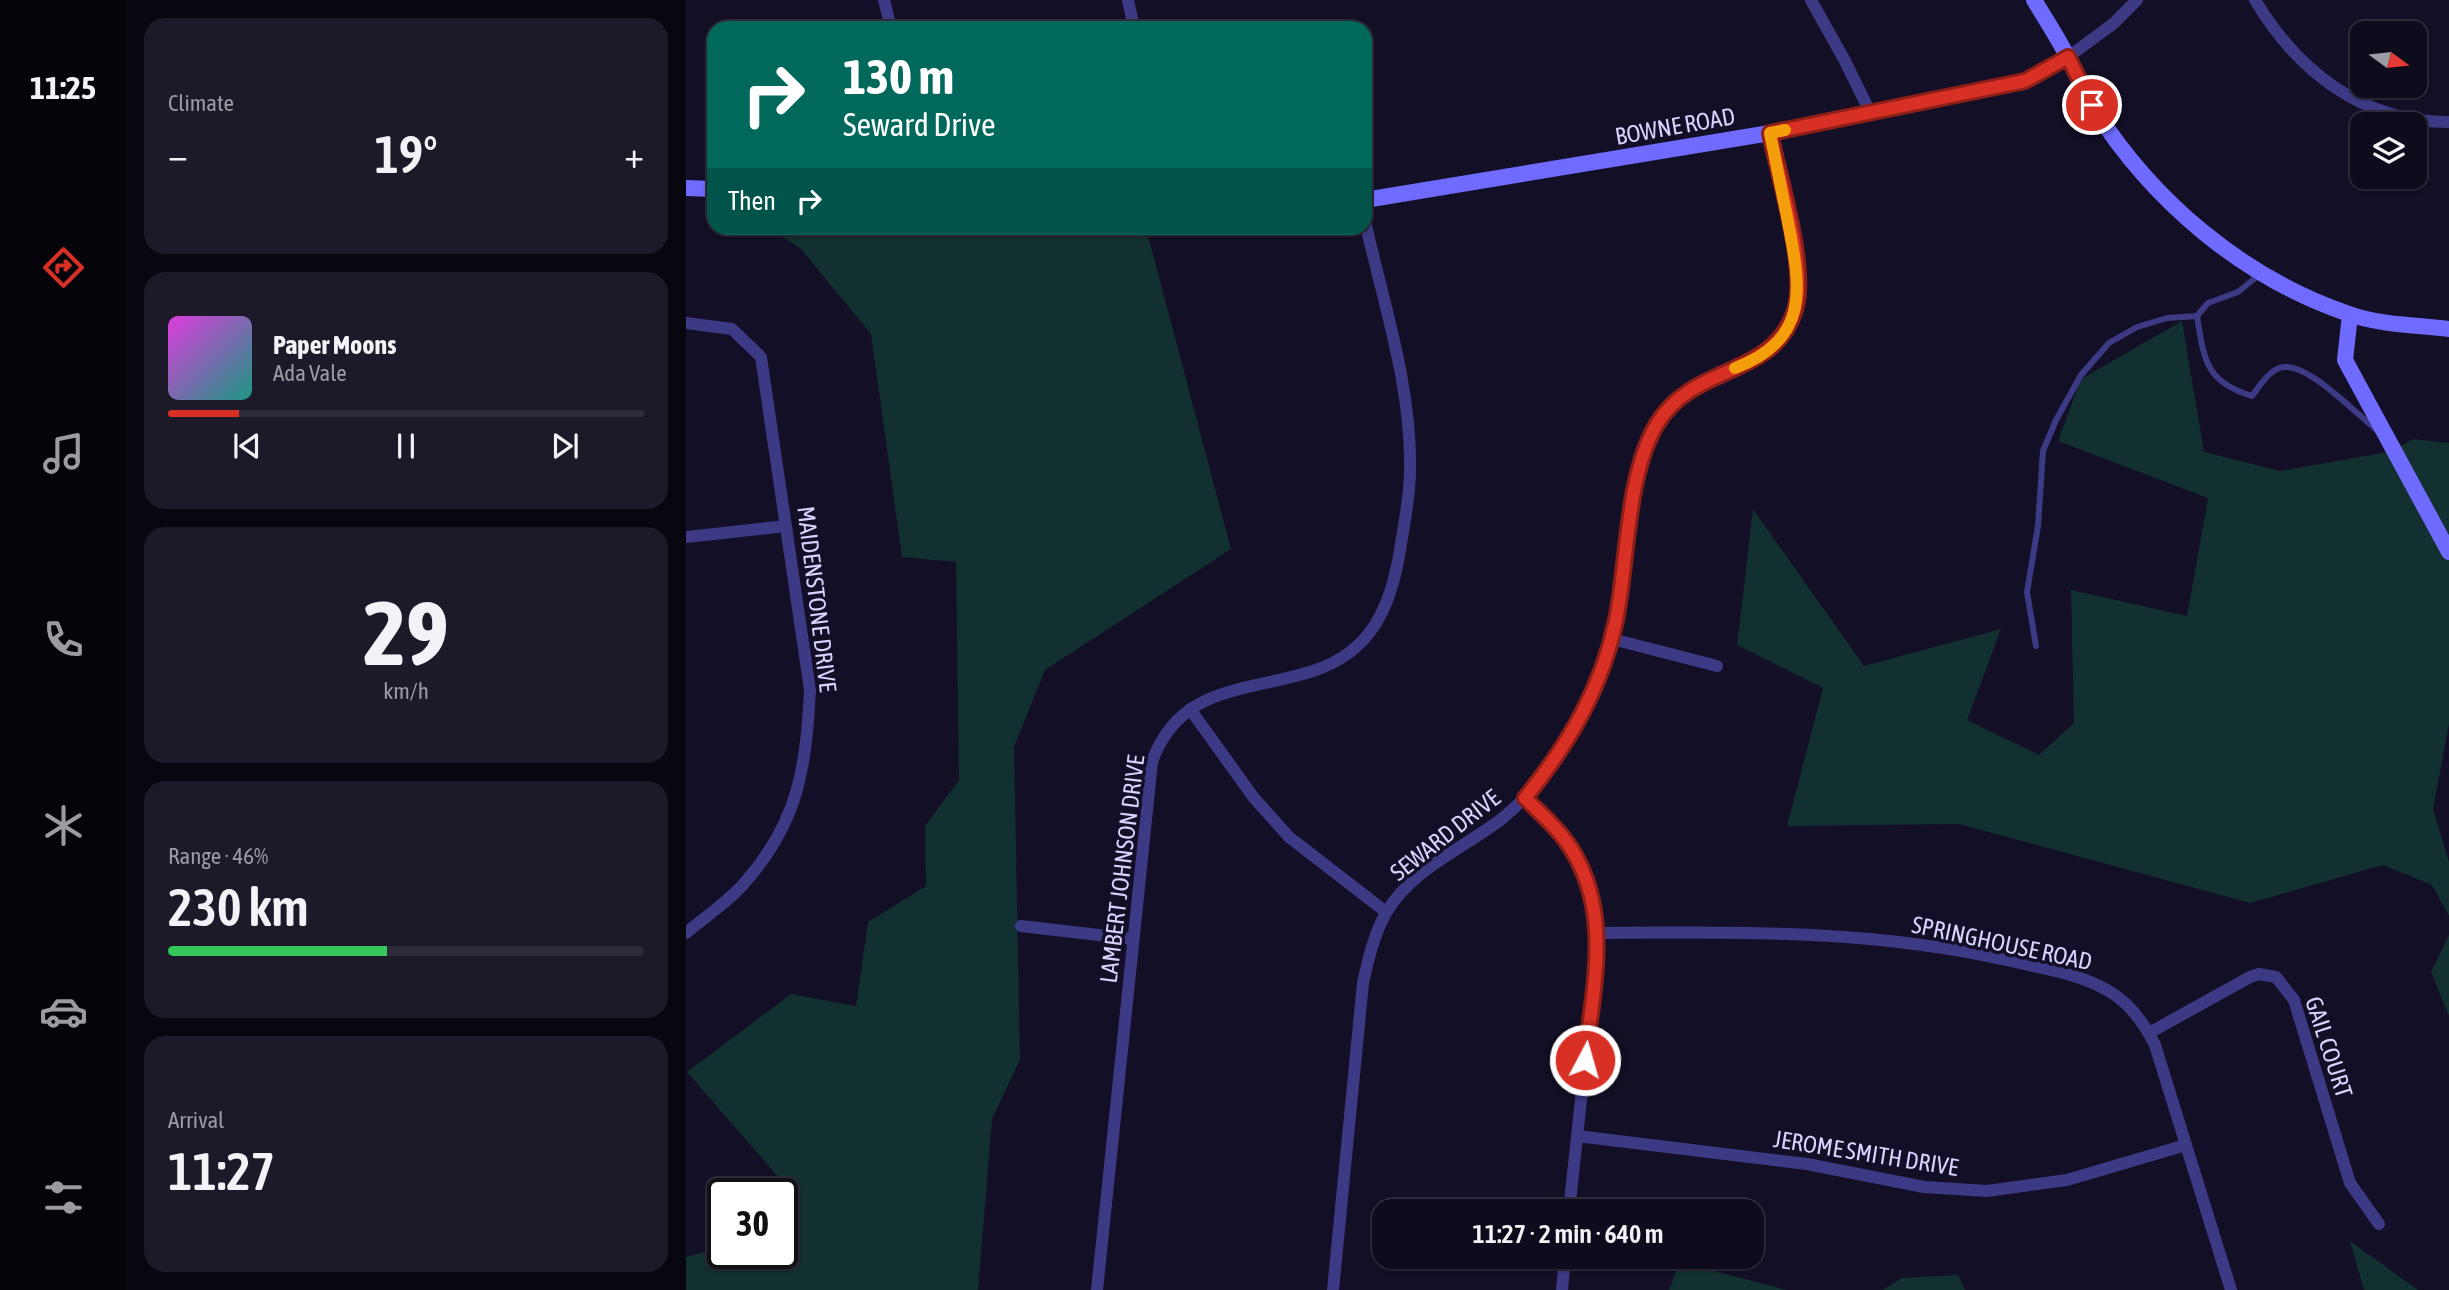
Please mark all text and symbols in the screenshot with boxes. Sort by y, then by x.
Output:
north arrow [2350,21,2427,98]
map controls [2350,21,2427,189]
text: 130 m [843,48,954,104]
icon: right [728,49,819,140]
text: 11:25 [30,69,96,106]
pin [2062,75,2122,135]
icon: arrive [2073,86,2111,124]
text: Climate [168,90,234,116]
street label: BOWNE ROAD [1613,102,1737,150]
text: Seward Drive [843,106,995,143]
button: layers [2350,112,2427,189]
text: 19° [374,124,438,184]
text: − [168,133,188,176]
text: + [624,133,644,176]
icon: right [790,182,828,220]
text: Then [728,186,776,216]
icon: directions [39,243,88,292]
text: Paper Moons [273,330,396,360]
text: Ada Vale [273,360,347,386]
icon: previous [228,427,266,465]
icon: pause [387,427,425,465]
icon: next [546,427,584,465]
icon: music [39,429,88,478]
street label: MAIDENSTONE DRIVE [792,504,842,694]
text: 29 [363,580,449,684]
icon: phone [39,615,88,664]
text: km/h [383,678,429,704]
street label: LAMBERT JOHNSON DRIVE [1095,753,1149,985]
street label: SEWARD DRIVE [1385,784,1505,886]
icon: climate [39,801,88,850]
text: Range · 46% [168,843,268,869]
text: 230 km [168,877,309,937]
street label: SPRINGHOUSE ROAD [1909,911,2095,975]
icon: car [39,987,88,1036]
street label: GAIL COURT [2300,993,2358,1101]
position arrow [1548,1023,1622,1097]
text: Arrival [168,1107,224,1133]
street label: JEROME SMITH DRIVE [1772,1125,1960,1181]
text: 11:27 [168,1141,275,1201]
icon: filters [39,1173,88,1222]
speed limit sign: 30 [707,1178,798,1269]
text: 11:27 · 2 min · 640 m [1473,1219,1663,1249]

